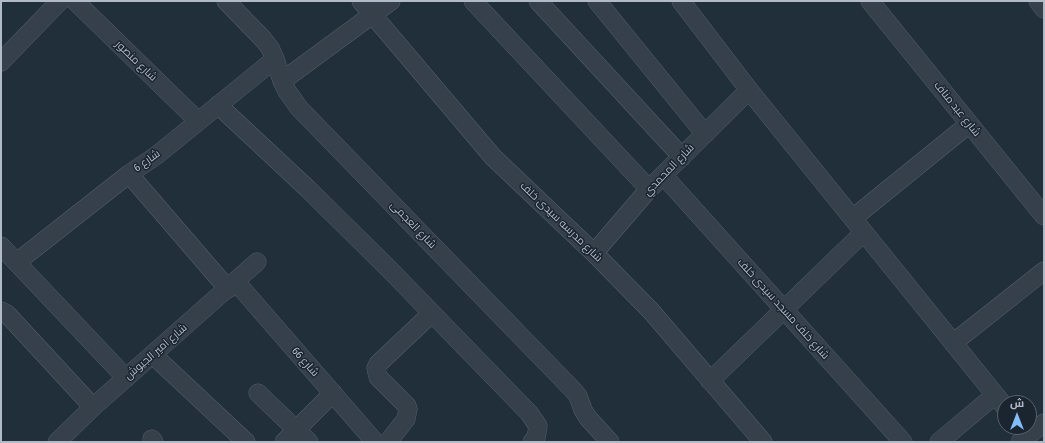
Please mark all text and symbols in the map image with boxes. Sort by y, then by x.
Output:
street label: شارع منصور [112,38,160,84]
street label: شارع عبد مناف [931,79,983,139]
street label: شارع المحمدي [641,141,697,199]
street label: شارع 6 [131,147,163,175]
street label: شارع مدرسه سيدى خلف [517,179,605,265]
street label: شارع العجمى [387,199,439,251]
street label: شارع خلف مسجد سيدى خلف [734,256,832,362]
street label: شارع امير الجيوش [122,321,190,383]
street label: شارع 66 [289,345,321,379]
north arrow [997,395,1037,435]
text: ش [1010,397,1024,410]

